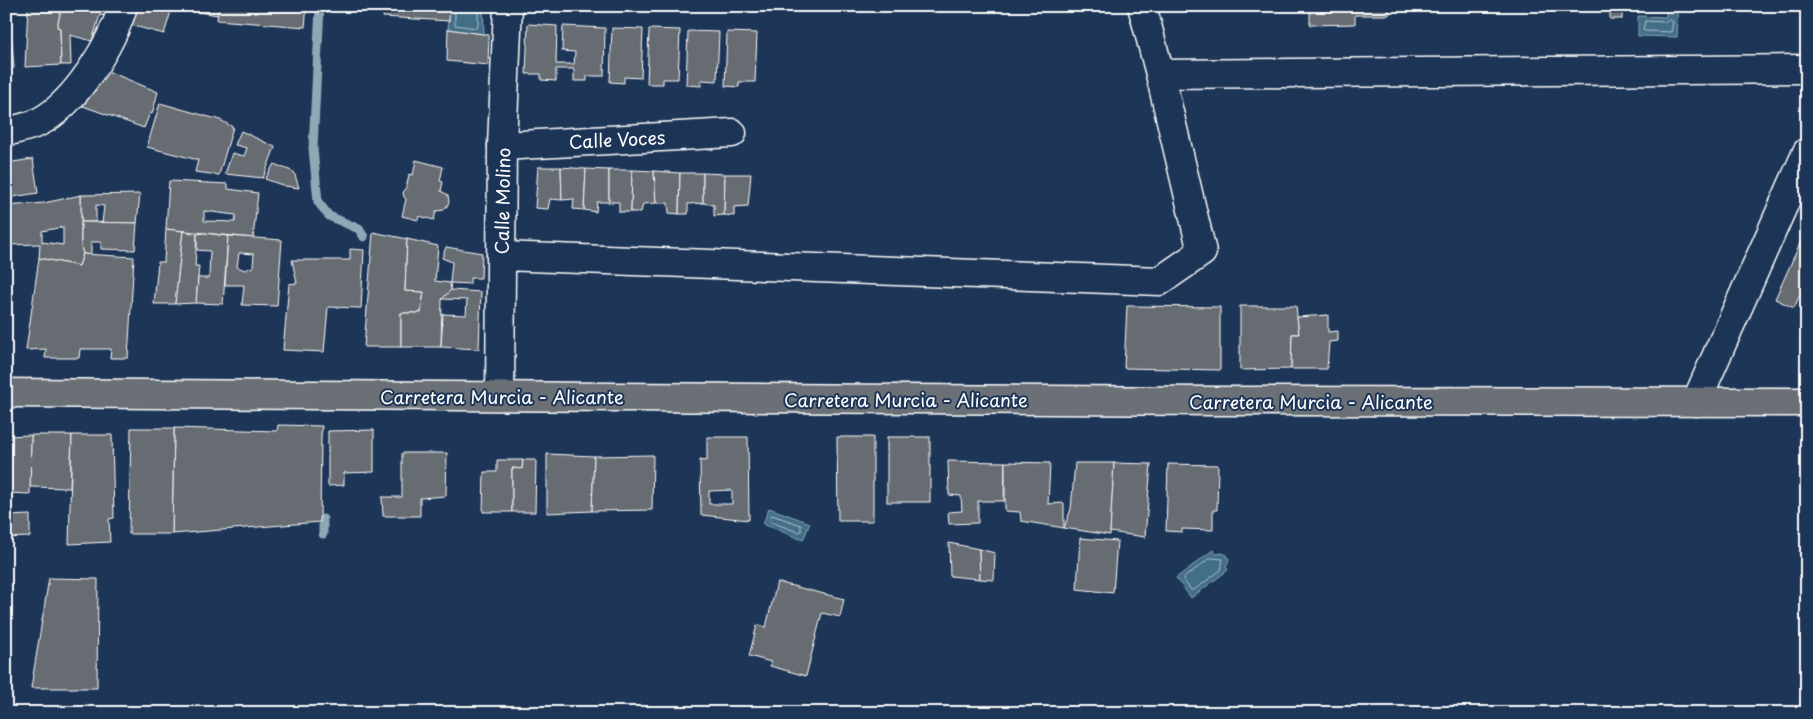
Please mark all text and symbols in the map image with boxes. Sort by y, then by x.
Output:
street label: Calle Voces [568,123,666,155]
street label: Calle Molino [488,147,516,255]
street label: Carretera Murcia - Alicante [380,383,624,410]
street label: Carretera Murcia - Alicante [784,386,1028,413]
street label: Carretera Murcia - Alicante [1189,388,1433,415]

